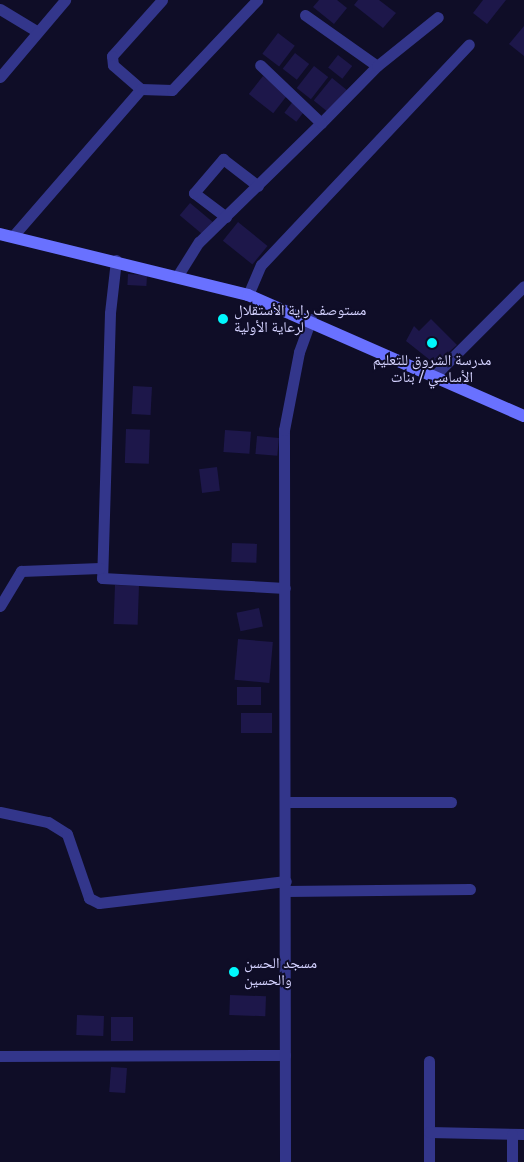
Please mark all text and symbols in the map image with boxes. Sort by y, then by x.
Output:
place label: مستوصف راية الأستقلال لرعاية الأولية [234,301,366,336]
marker: مستوصف راية الأستقلال لرعاية الأولية [216,312,230,326]
marker: مدرسة الشروق للتعليم الأساسي / بنات [426,337,438,349]
place label: مدرسة الشروق للتعليم الأساسي / بنات [373,351,491,386]
place label: مسجد الحسن والحسين [244,954,317,989]
marker: مسجد الحسن والحسين [228,966,240,978]

